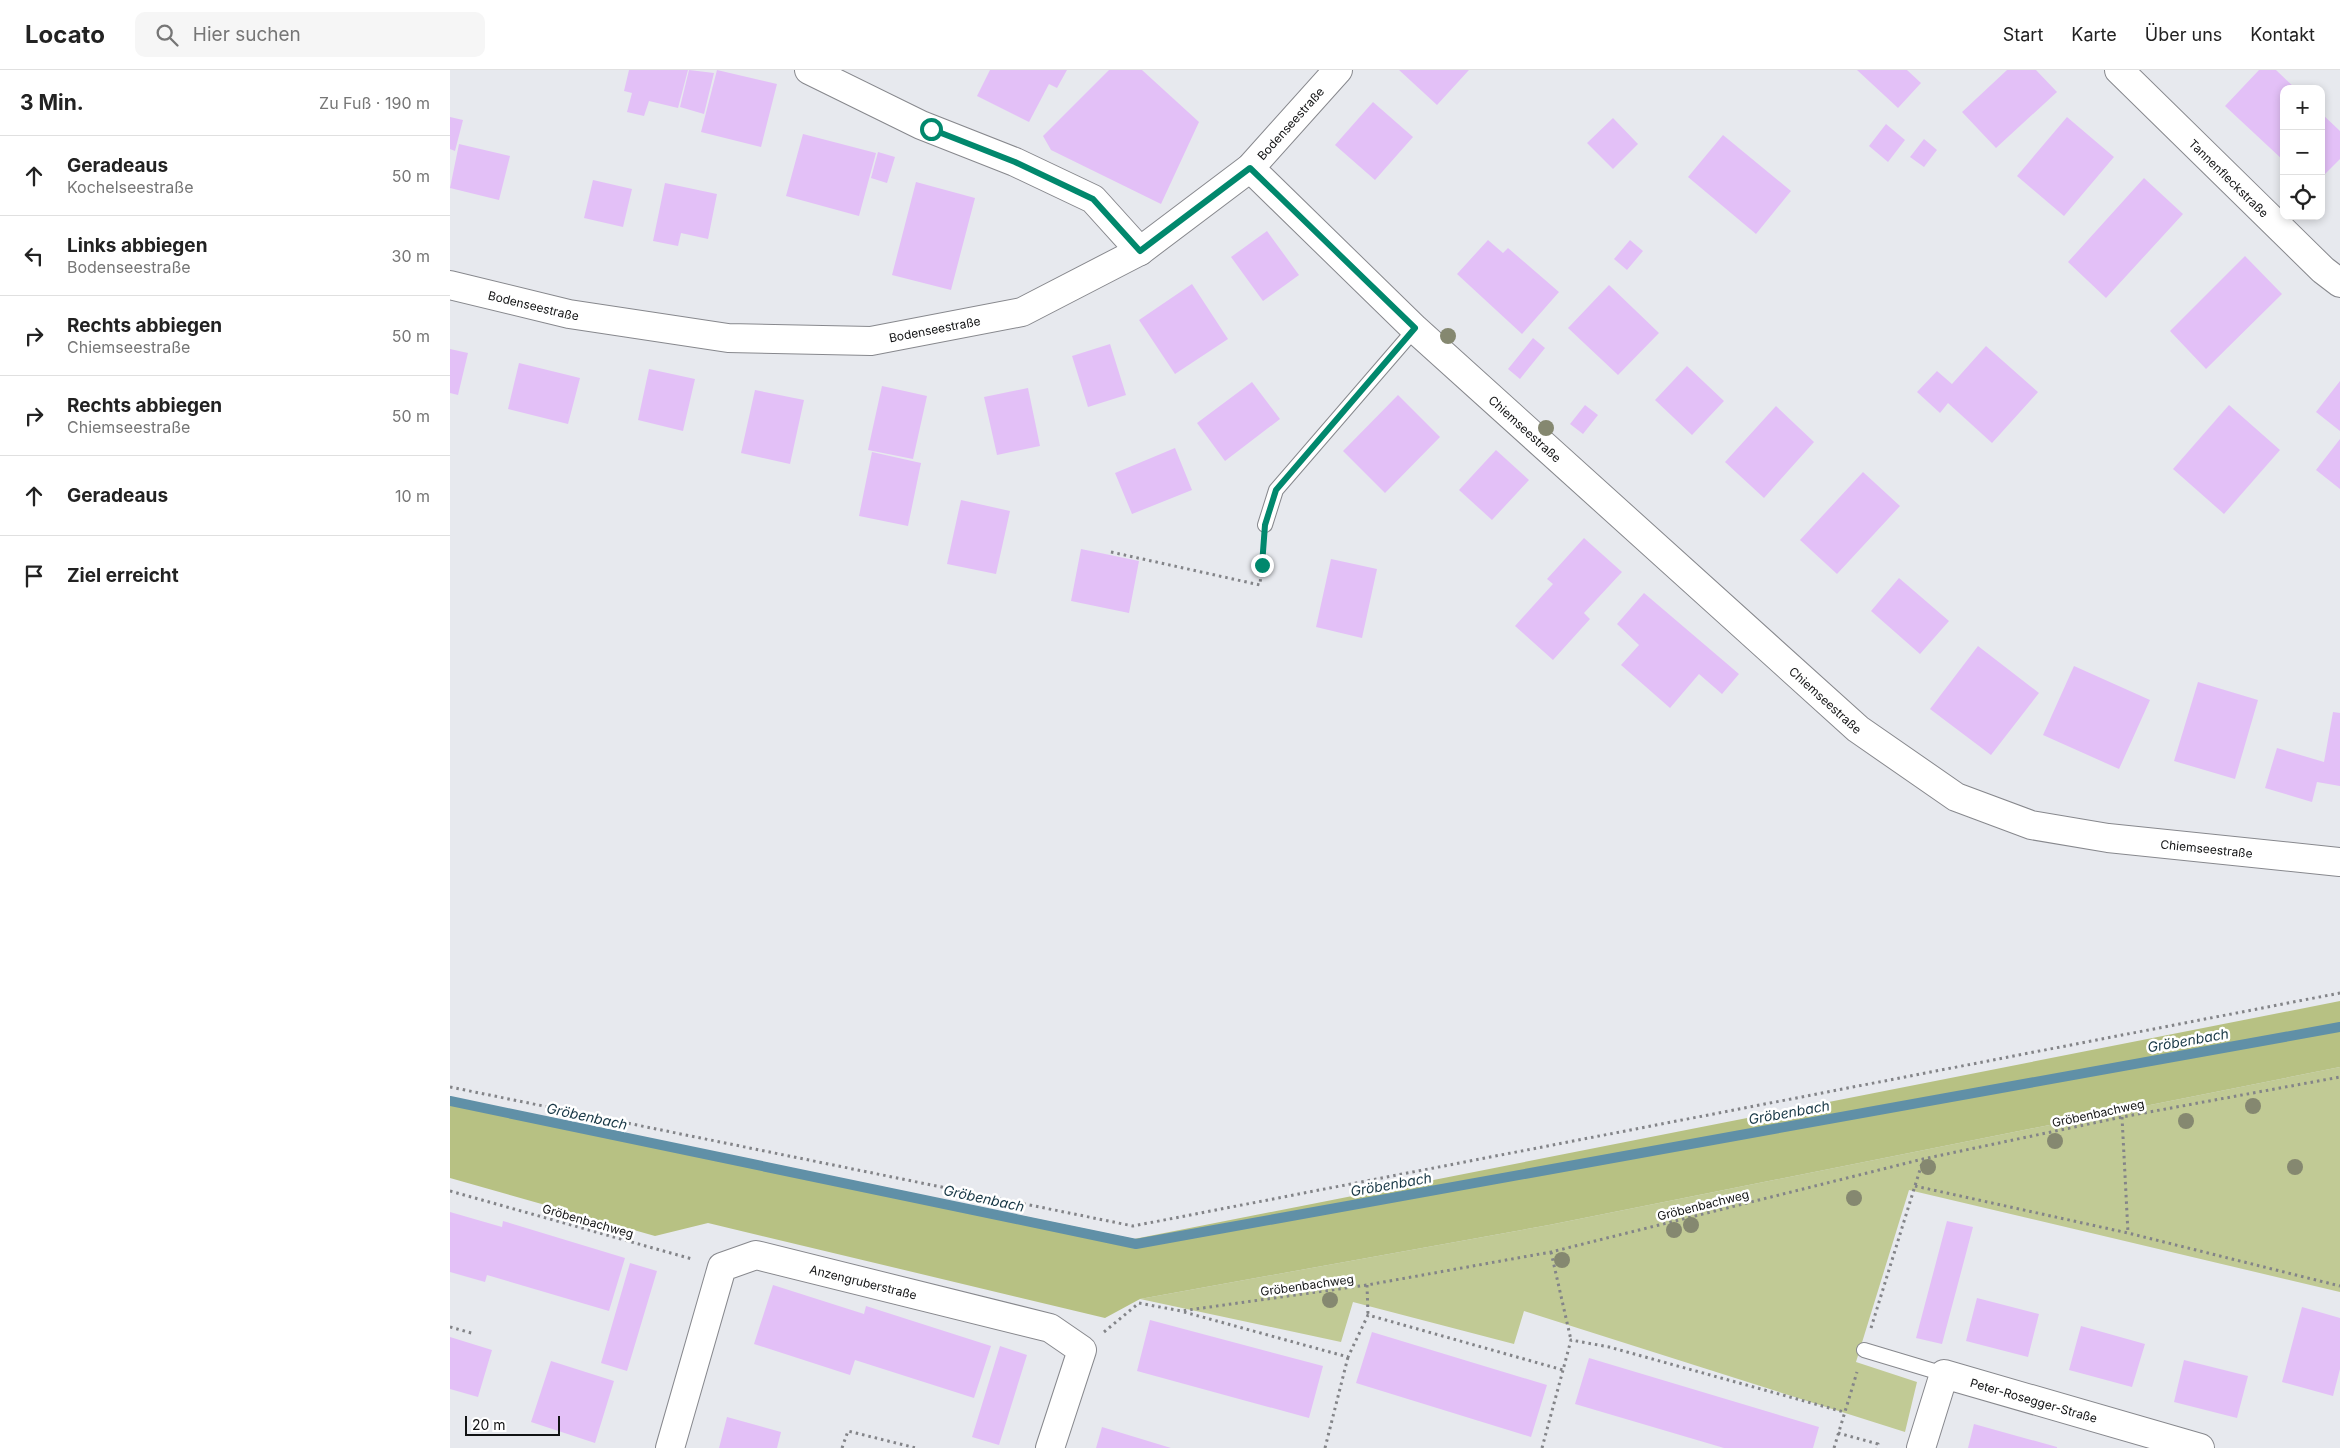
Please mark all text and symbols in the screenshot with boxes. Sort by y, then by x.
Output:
search box [135,12,485,57]
text: Locato [25,20,105,49]
icon: search [153,21,181,49]
text: Hier suchen [193,23,301,46]
text: Start [2003,24,2043,45]
text: Karte [2071,24,2117,45]
text: Über uns [2145,24,2222,45]
text: Kontakt [2250,24,2315,45]
street label: Bodenseestraße [1254,84,1327,163]
map controls [2280,85,2325,220]
button: + [2280,85,2325,130]
text: 3 Min. [20,90,84,115]
text: Zu Fuß · 190 m [319,93,430,113]
route start [920,118,943,141]
button: − [2280,130,2325,175]
street label: Tannenfleckstraße [2186,135,2272,220]
text: Geradeaus [67,154,168,177]
icon: ahead [20,162,48,190]
text: 50 m [392,166,430,186]
button: locate [2280,175,2325,220]
text: Kochelseestraße [67,177,194,197]
text: Links abbiegen [67,234,208,257]
icon: left [20,242,48,270]
text: 30 m [392,246,430,266]
text: Bodenseestraße [67,257,191,277]
street label: Bodenseestraße [487,287,580,323]
street label: Bodenseestraße [888,313,982,345]
text: Rechts abbiegen [67,314,222,337]
icon: right [20,322,48,350]
text: 50 m [392,326,430,346]
text: Chiemseestraße [67,337,190,357]
street label: Chiemseestraße [1486,392,1565,465]
text: Rechts abbiegen [67,394,222,417]
icon: right [20,402,48,430]
text: 50 m [392,406,430,426]
text: Chiemseestraße [67,417,190,437]
icon: ahead [20,482,48,510]
text: Geradeaus [67,484,168,507]
text: 10 m [395,486,430,506]
route end [1251,554,1274,577]
icon: arrive [20,562,48,590]
text: Ziel erreicht [67,564,179,587]
street label: Chiemseestraße [1786,663,1865,737]
street label: Chiemseestraße [2160,836,2253,860]
water label: Gröbenbach [2146,1024,2230,1056]
water label: Gröbenbach [1747,1096,1831,1128]
street label: Gröbenbachweg [2050,1096,2146,1130]
water label: Gröbenbach [545,1099,629,1133]
water label: Gröbenbach [1349,1168,1433,1200]
water label: Gröbenbach [942,1181,1026,1215]
street label: Gröbenbachweg [1656,1186,1750,1224]
street label: Gröbenbachweg [541,1201,635,1241]
street label: Anzengruberstraße [808,1261,918,1302]
street label: Gröbenbachweg [1259,1271,1355,1299]
street label: Peter-Rosegger-Straße [1968,1374,2099,1425]
scale bar [465,1413,560,1436]
text: 20 m [472,1416,506,1433]

